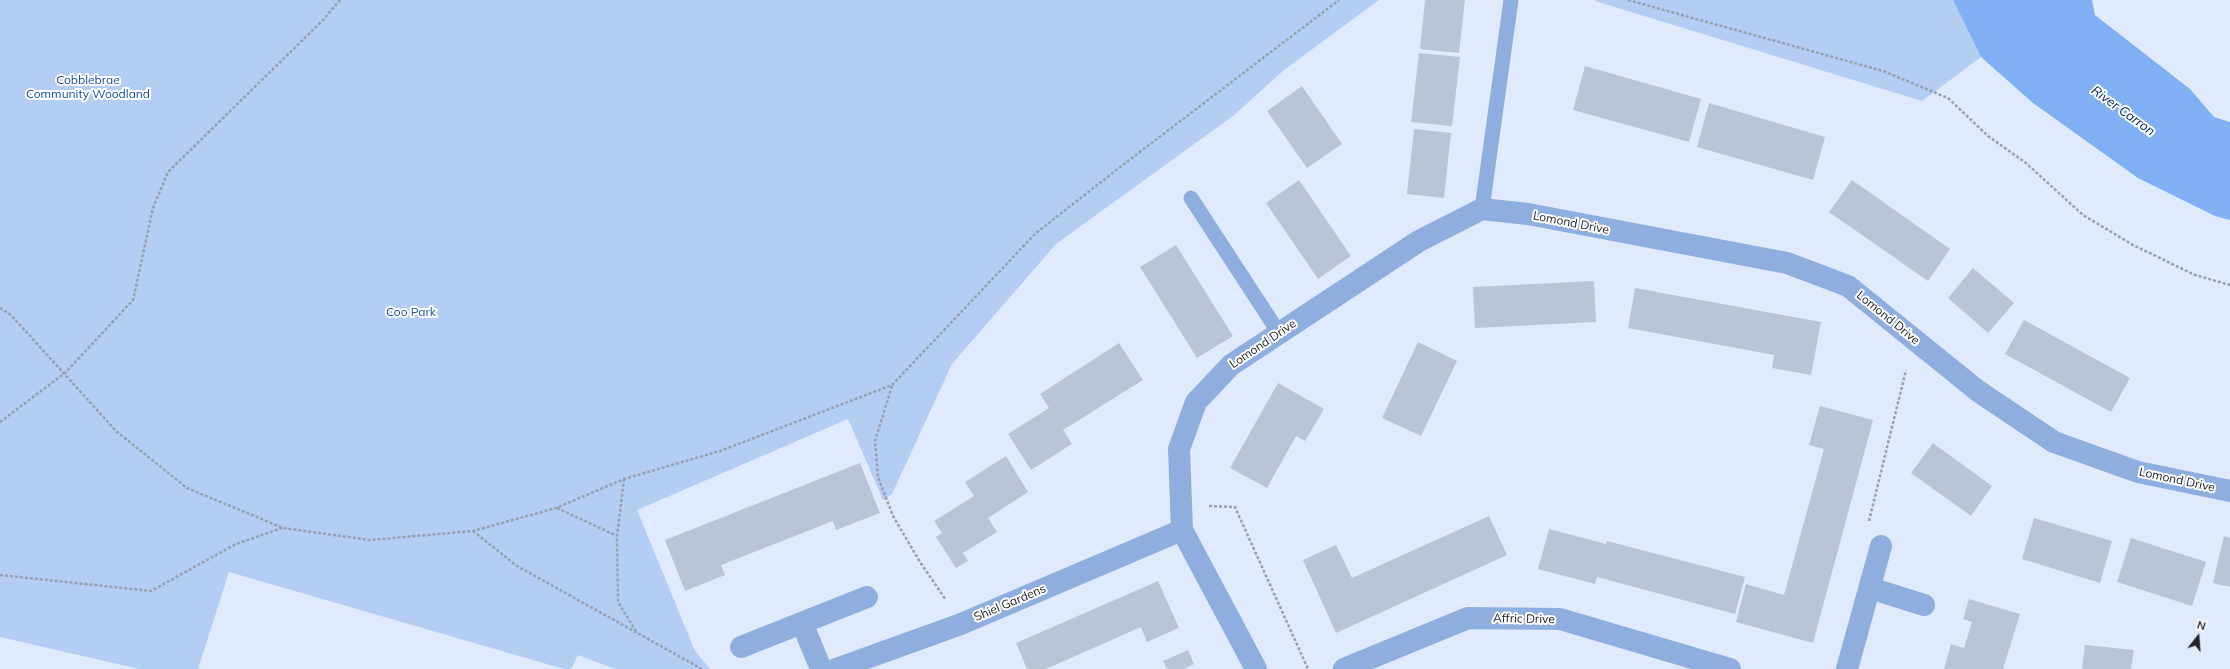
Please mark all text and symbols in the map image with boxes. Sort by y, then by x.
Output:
park label: Cobblebrae Community Woodland [26,73,150,101]
water label: River Carron [2088,83,2158,139]
street label: Lomond Drive [1532,209,1610,237]
street label: Lomond Drive [1854,288,1922,348]
park label: Coo Park [386,305,436,319]
street label: Lomond Drive [1227,316,1299,372]
street label: Lomond Drive [2138,465,2216,495]
street label: Shiel Gardens [972,581,1048,625]
street label: Affric Drive [1493,611,1555,627]
north arrow [2178,617,2218,657]
text: N [2195,618,2208,633]

